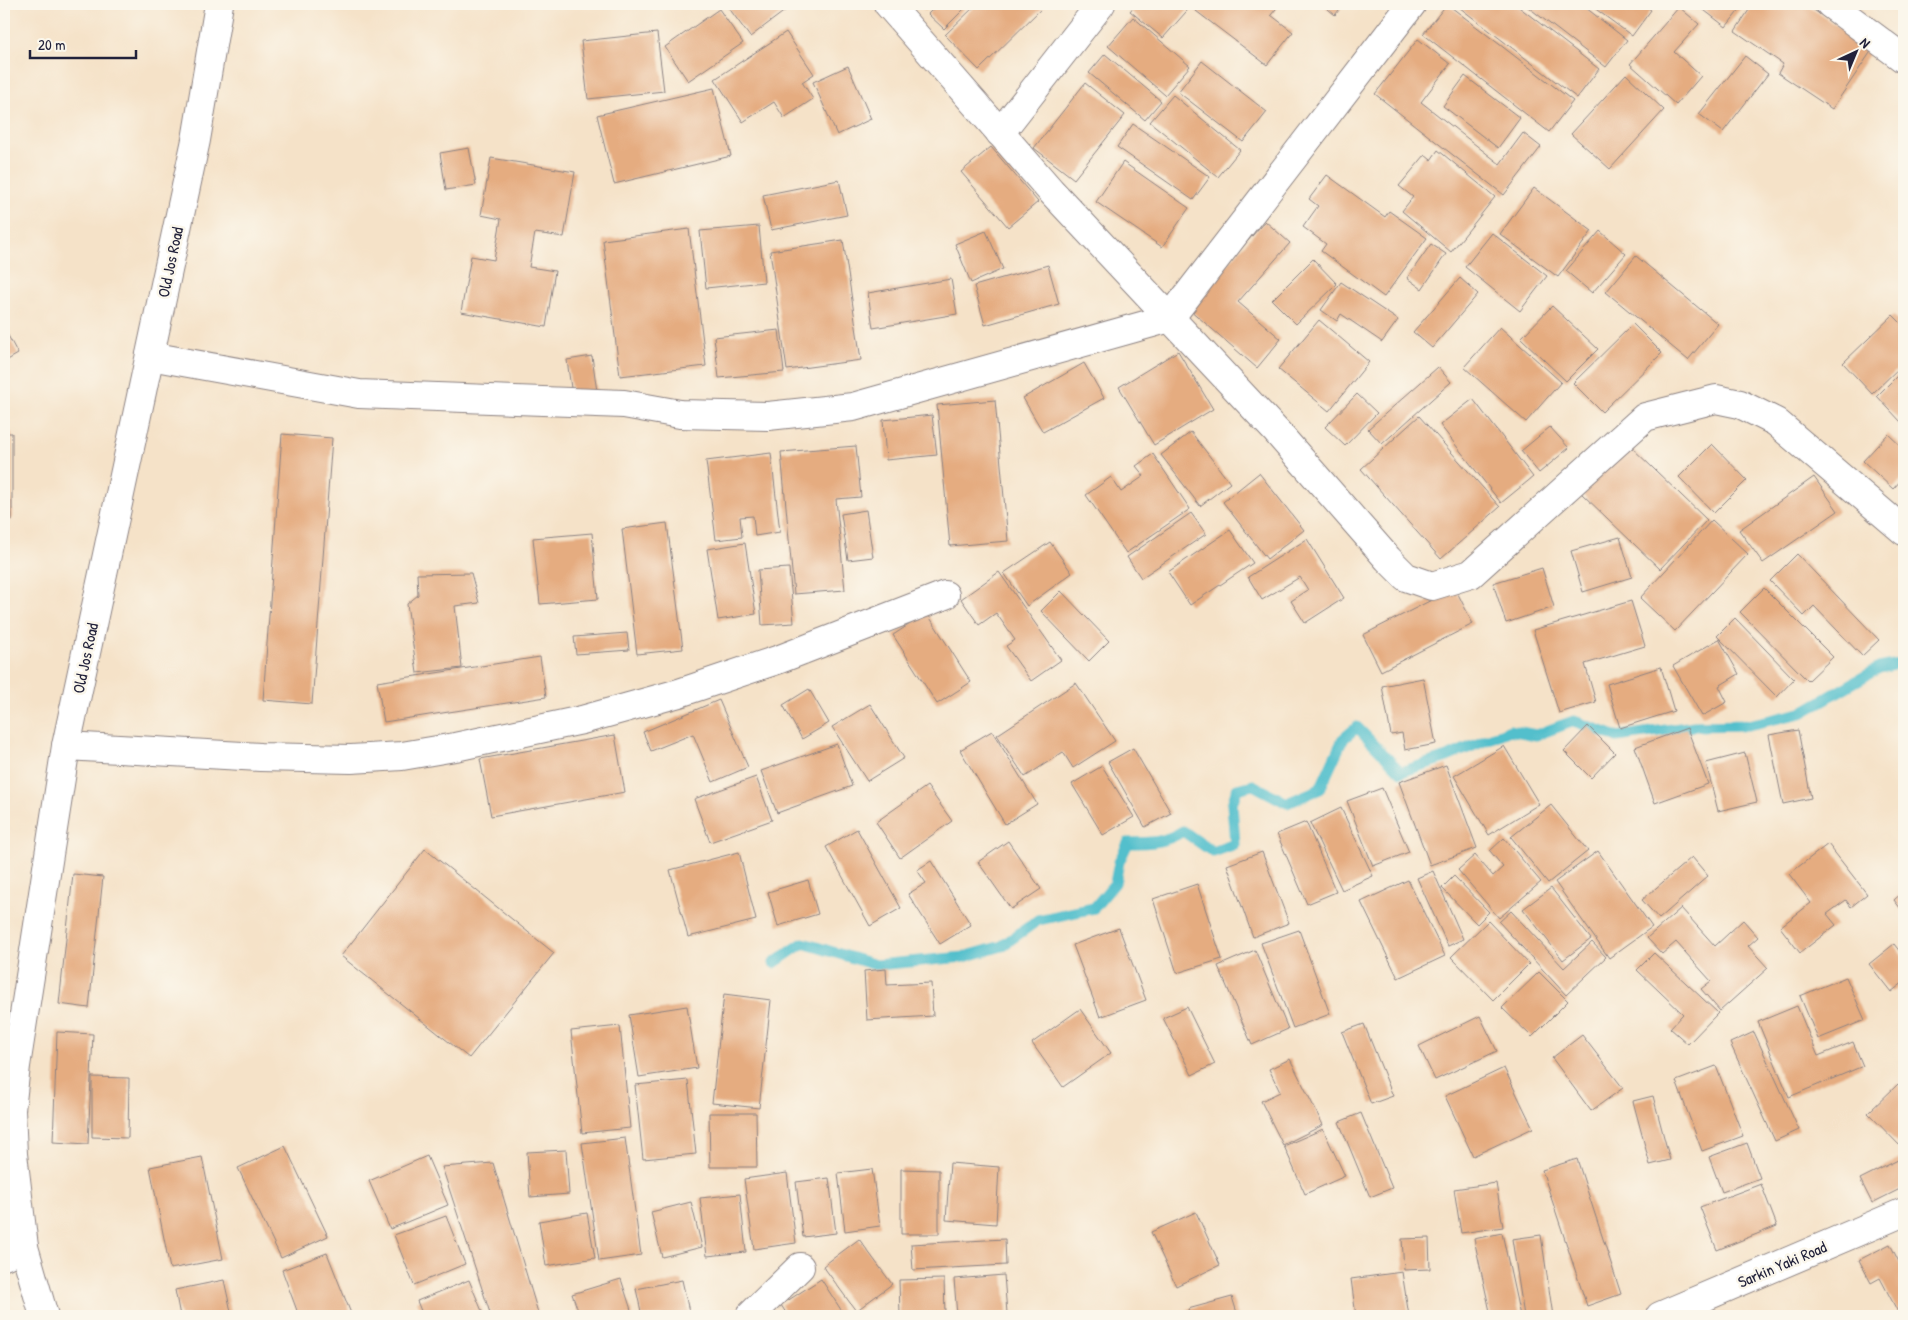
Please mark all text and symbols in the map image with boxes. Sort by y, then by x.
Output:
scale bar [30,28,136,60]
north arrow [1830,28,1880,78]
text: N [1856,33,1875,52]
text: 20 m [38,34,65,55]
street label: Old Jos Road [152,225,188,299]
street label: Old Jos Road [67,621,103,695]
street label: Sarkin Yaki Road [1734,1235,1830,1293]

